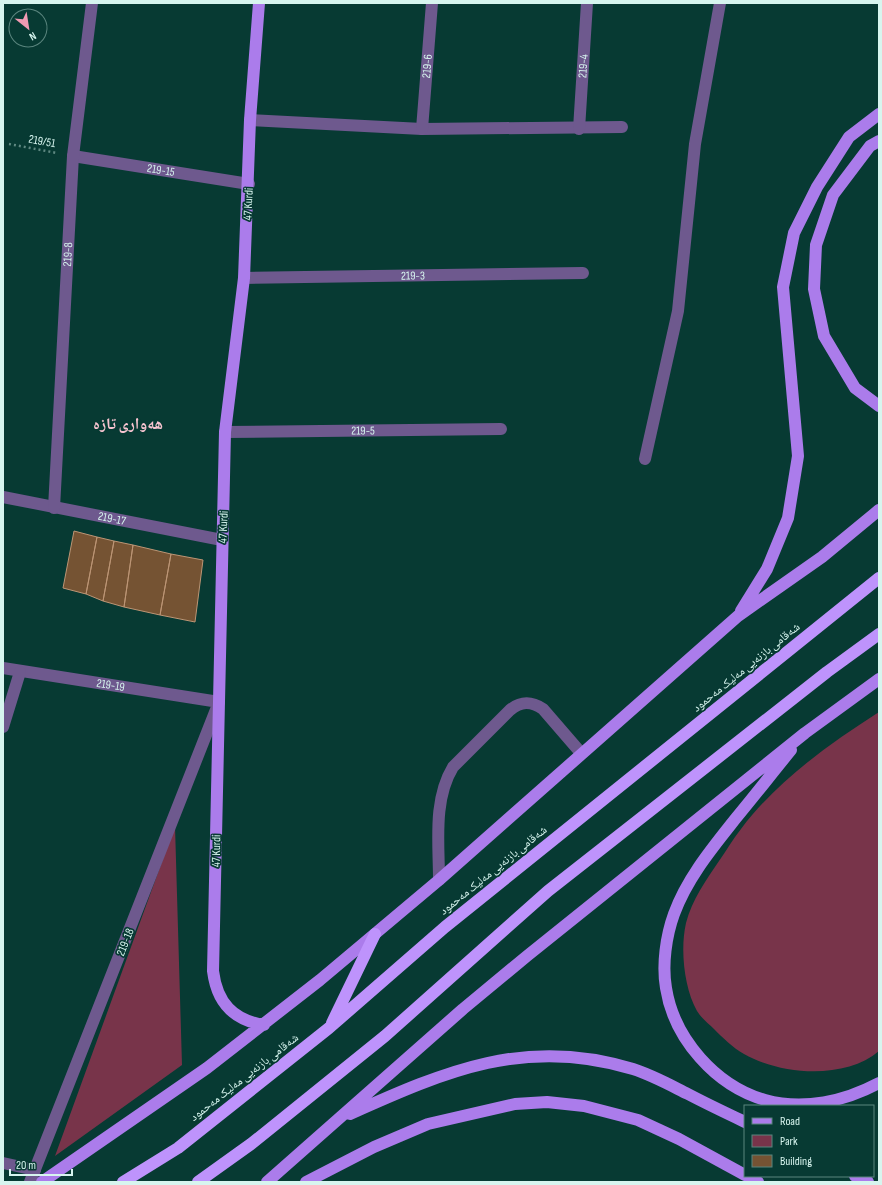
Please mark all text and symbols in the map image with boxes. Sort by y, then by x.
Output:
north arrow [8,8,48,48]
text: N [27,29,39,43]
street label: 219-6 [419,54,436,79]
street label: 219-4 [575,54,592,79]
street label: 219/51 [27,132,57,151]
street label: 219-15 [146,161,176,180]
street label: 47 Kurdi [240,187,257,221]
street label: 219-8 [60,242,76,267]
street label: 219-3 [401,268,425,284]
district label: هەواری تازە [93,415,163,434]
street label: 219-5 [351,423,375,439]
street label: 219-17 [97,509,127,529]
street label: 47 Kurdi [215,510,232,544]
street label: شەقامی بازنەیی مەلیک مەحمود [690,619,803,715]
street label: 219-19 [95,676,126,695]
street label: شەقامی بازنەیی مەلیک مەحمود [437,822,550,918]
street label: 47 Kurdi [209,835,224,867]
street label: 219-18 [113,926,138,958]
street label: شەقامی بازنەیی مەلیک مەحمود [187,1030,302,1125]
legend [744,1105,874,1177]
text: Road [780,1114,800,1129]
text: Park [780,1134,798,1149]
scale bar [10,1151,72,1177]
text: Building [780,1154,812,1169]
text: 20 m [16,1158,36,1173]

